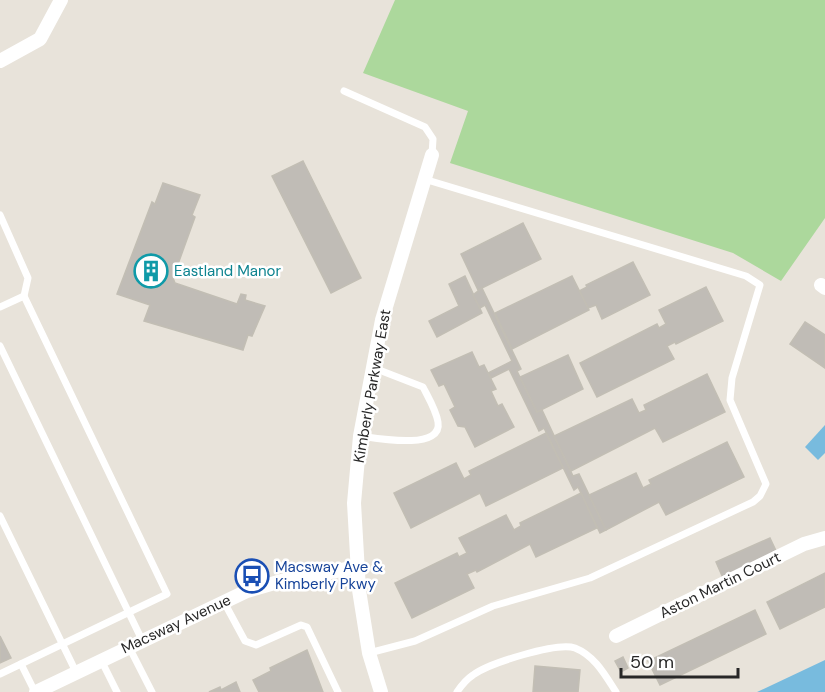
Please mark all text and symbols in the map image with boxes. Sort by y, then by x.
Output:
building icon: Eastland Manor [133,253,169,289]
place label: Eastland Manor [174,261,282,281]
street label: Kimberly Parkway East [349,308,395,464]
street label: Aston Martin Court [656,547,784,623]
place label: Macsway Ave & Kimberly Pkwy [275,557,383,594]
bus stop icon: Macsway Ave & Kimberly Pkwy [234,558,270,594]
street label: Macsway Avenue [118,590,234,658]
scale bar [621,641,738,679]
text: 50 m [630,650,674,674]

